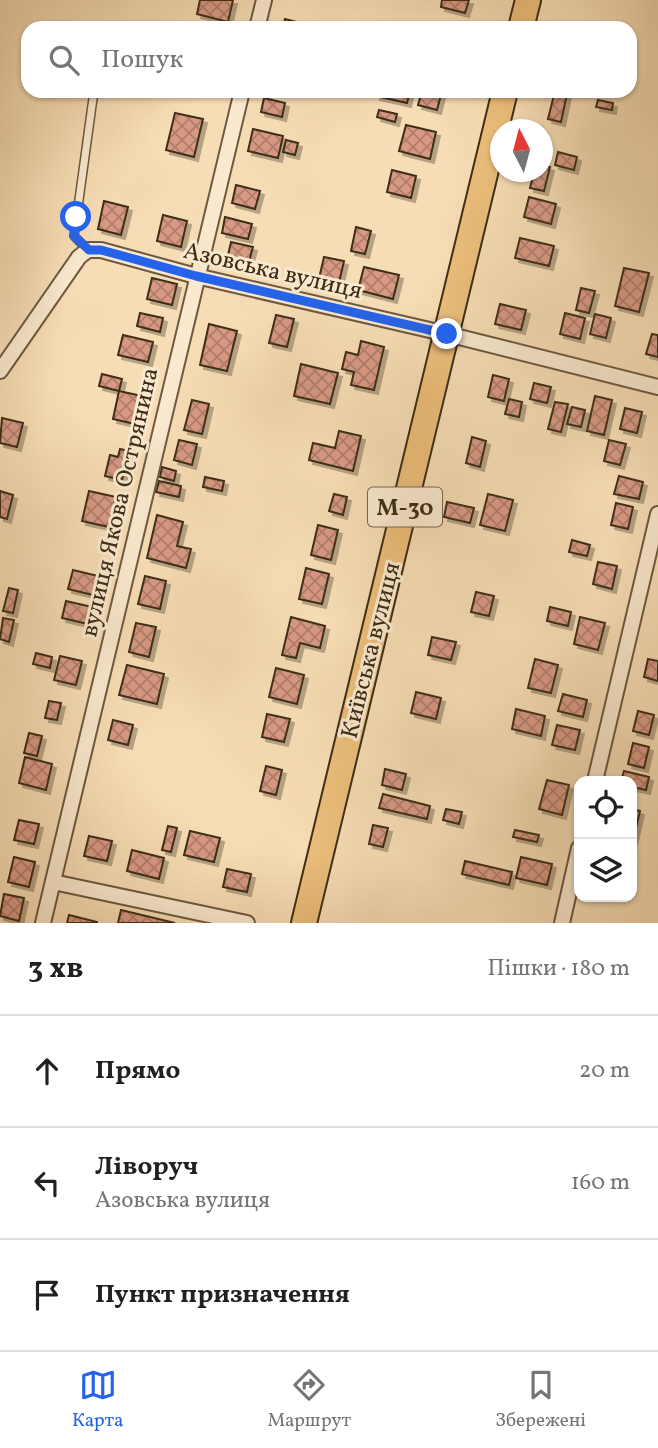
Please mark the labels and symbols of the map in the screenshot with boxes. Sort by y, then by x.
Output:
north arrow [490,119,553,182]
route start [60,201,91,232]
street label: Азовська вулиця [180,235,365,309]
route end [431,318,462,349]
street label: вулиця Якова Острянина [73,365,168,640]
road number: М-30 [368,488,442,526]
street label: Київська вулиця [334,559,410,742]

